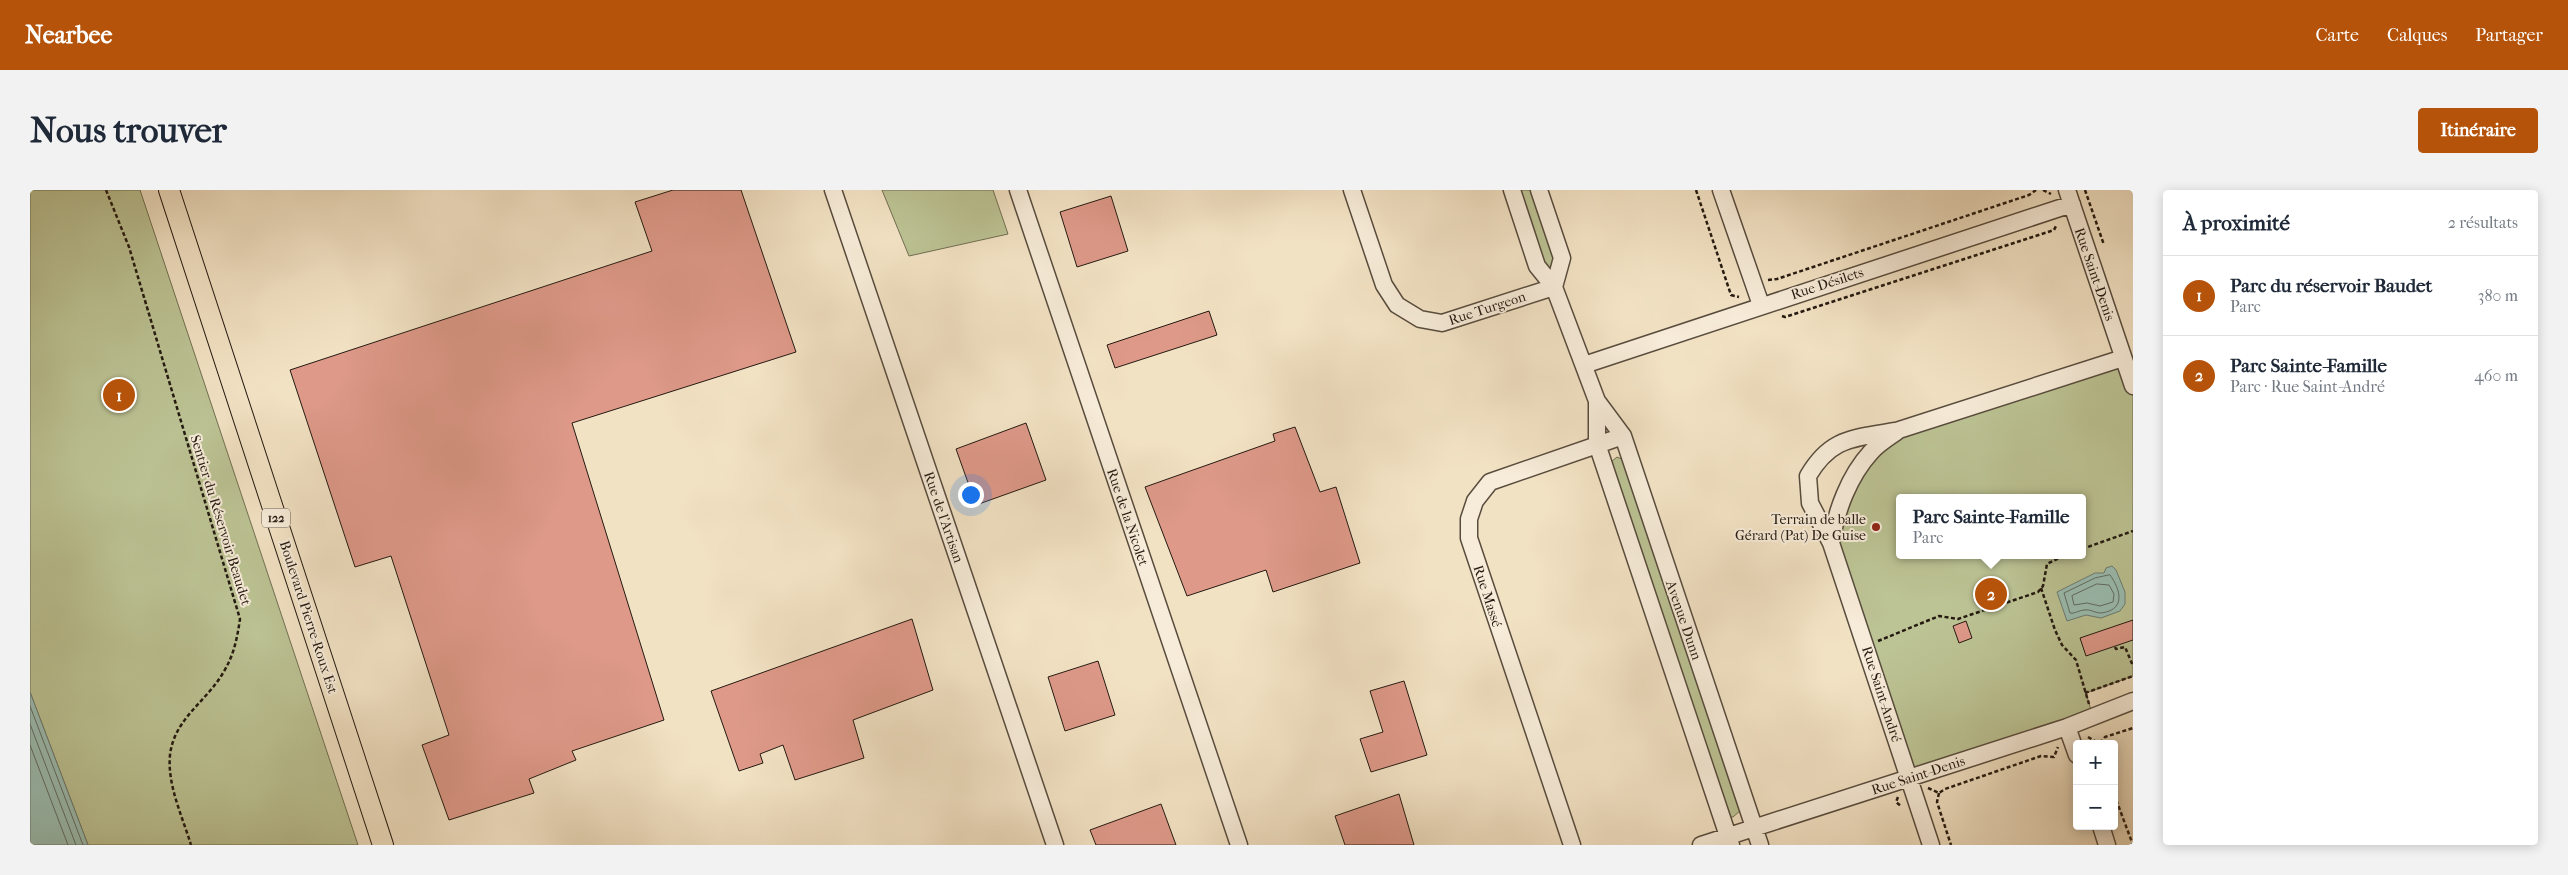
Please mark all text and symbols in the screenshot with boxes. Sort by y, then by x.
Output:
text: Nearbee [25,21,112,49]
text: Carte [2316,25,2359,46]
text: Calques [2387,25,2447,46]
text: Partager [2475,25,2543,46]
button: Itinéraire [2418,108,2538,153]
text: Nous trouver [30,110,227,151]
text: À proximité [2183,211,2290,235]
text: 2 résultats [2448,213,2518,232]
street label: Rue Saint-Denis [2071,225,2118,323]
street label: Rue Désilets [1789,264,1866,303]
text: Parc du réservoir Baudet [2230,275,2432,297]
text: 1 [2196,286,2202,305]
text: 380 m [2478,286,2518,305]
street label: Rue Turgeon [1446,288,1528,329]
text: Parc [2230,297,2261,316]
text: Parc Sainte-Famille [2230,355,2387,377]
text: 2 [2195,366,2203,385]
text: 460 m [2474,366,2518,385]
pin: 1 [103,376,135,414]
text: Parc · Rue Saint-André [2230,377,2385,396]
street label: Sentier du Réservoir Beaudet [186,433,255,607]
street label: Rue de la Nicolet [1103,466,1152,568]
street label: Rue de l'Artisan [920,469,967,565]
your location [958,482,984,508]
popup [1896,494,2086,559]
text: Parc Sainte-Famille [1913,506,2069,528]
road number: 122 [262,508,290,528]
place label: Terrain de balle Gérard (Pat) De Guise [1735,511,1866,544]
marker: Terrain de balle Gérard (Pat) De Guise [1870,521,1882,533]
text: Parc [1913,528,1943,547]
street label: Boulevard Pierre-Roux Est [276,538,341,696]
street label: Rue Massé [1470,563,1506,629]
pin: 2 [1975,575,2007,613]
street label: Avenue Dunn [1662,577,1705,662]
street label: Rue Saint-André [1858,644,1905,744]
map controls [2073,740,2118,830]
button: + [2073,740,2118,785]
street label: Rue Saint-Denis [1869,752,1967,799]
button: − [2073,785,2118,830]

